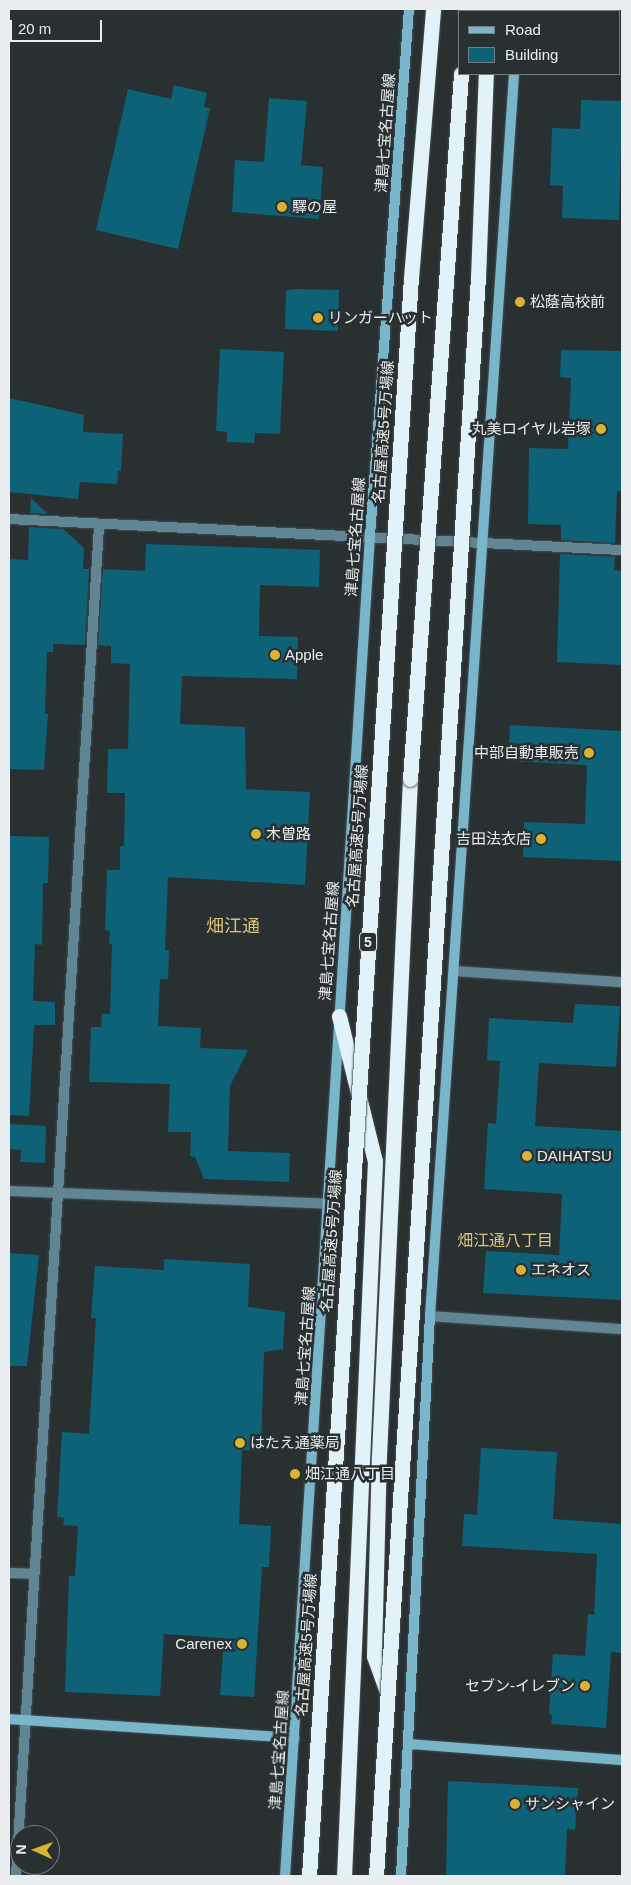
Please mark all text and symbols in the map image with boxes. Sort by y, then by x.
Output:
scale bar [12,10,105,42]
legend [458,10,621,75]
text: 20 m [18,20,51,37]
text: Road [505,21,541,38]
text: Building [505,46,558,63]
street label: 津島七宝名古屋線 [372,73,398,193]
place label: 驛の屋 [292,198,337,216]
marker: 驛の屋 [276,201,288,213]
place label: 松蔭高校前 [530,293,605,311]
marker: 松蔭高校前 [514,296,526,308]
place label: リンガーハット [328,309,433,327]
marker: リンガーハット [312,312,324,324]
street label: 名古屋高速5号万場線 [369,360,397,504]
place label: 丸美ロイヤル岩塚 [471,420,591,438]
marker: 丸美ロイヤル岩塚 [595,423,607,435]
street label: 津島七宝名古屋線 [342,477,368,597]
place label: Apple [285,646,323,664]
marker: Apple [269,649,281,661]
place label: 中部自動車販売 [474,744,579,762]
marker: 中部自動車販売 [583,747,595,759]
street label: 名古屋高速5号万場線 [343,764,371,908]
place label: 木曽路 [266,825,311,843]
marker: 木曽路 [250,828,262,840]
place label: 吉田法衣店 [456,830,531,848]
marker: 吉田法衣店 [535,833,547,845]
street label: 津島七宝名古屋線 [316,881,342,1001]
district label: 畑江通 [206,915,260,937]
road number: 5 [358,930,378,954]
place label: DAIHATSU [537,1147,612,1165]
marker: DAIHATSU [521,1150,533,1162]
street label: 名古屋高速5号万場線 [317,1169,345,1313]
district label: 畑江通八丁目 [457,1231,553,1251]
place label: エネオス [531,1261,591,1279]
marker: エネオス [515,1264,527,1276]
street label: 津島七宝名古屋線 [292,1286,318,1406]
place label: はたえ通薬局 [250,1434,340,1452]
marker: はたえ通薬局 [234,1437,246,1449]
place label: 畑江通八丁目 [305,1465,395,1483]
marker: 畑江通八丁目 [289,1468,301,1480]
street label: 名古屋高速5号万場線 [292,1573,320,1717]
place label: Carenex [175,1635,232,1653]
marker: Carenex [236,1638,248,1650]
place label: セブン-イレブン [465,1677,575,1695]
marker: セブン-イレブン [579,1680,591,1692]
street label: 津島七宝名古屋線 [266,1690,292,1810]
place label: サンシャイン [525,1795,615,1813]
marker: サンシャイン [509,1798,521,1810]
north arrow [10,1825,60,1875]
text: N [13,1844,29,1855]

